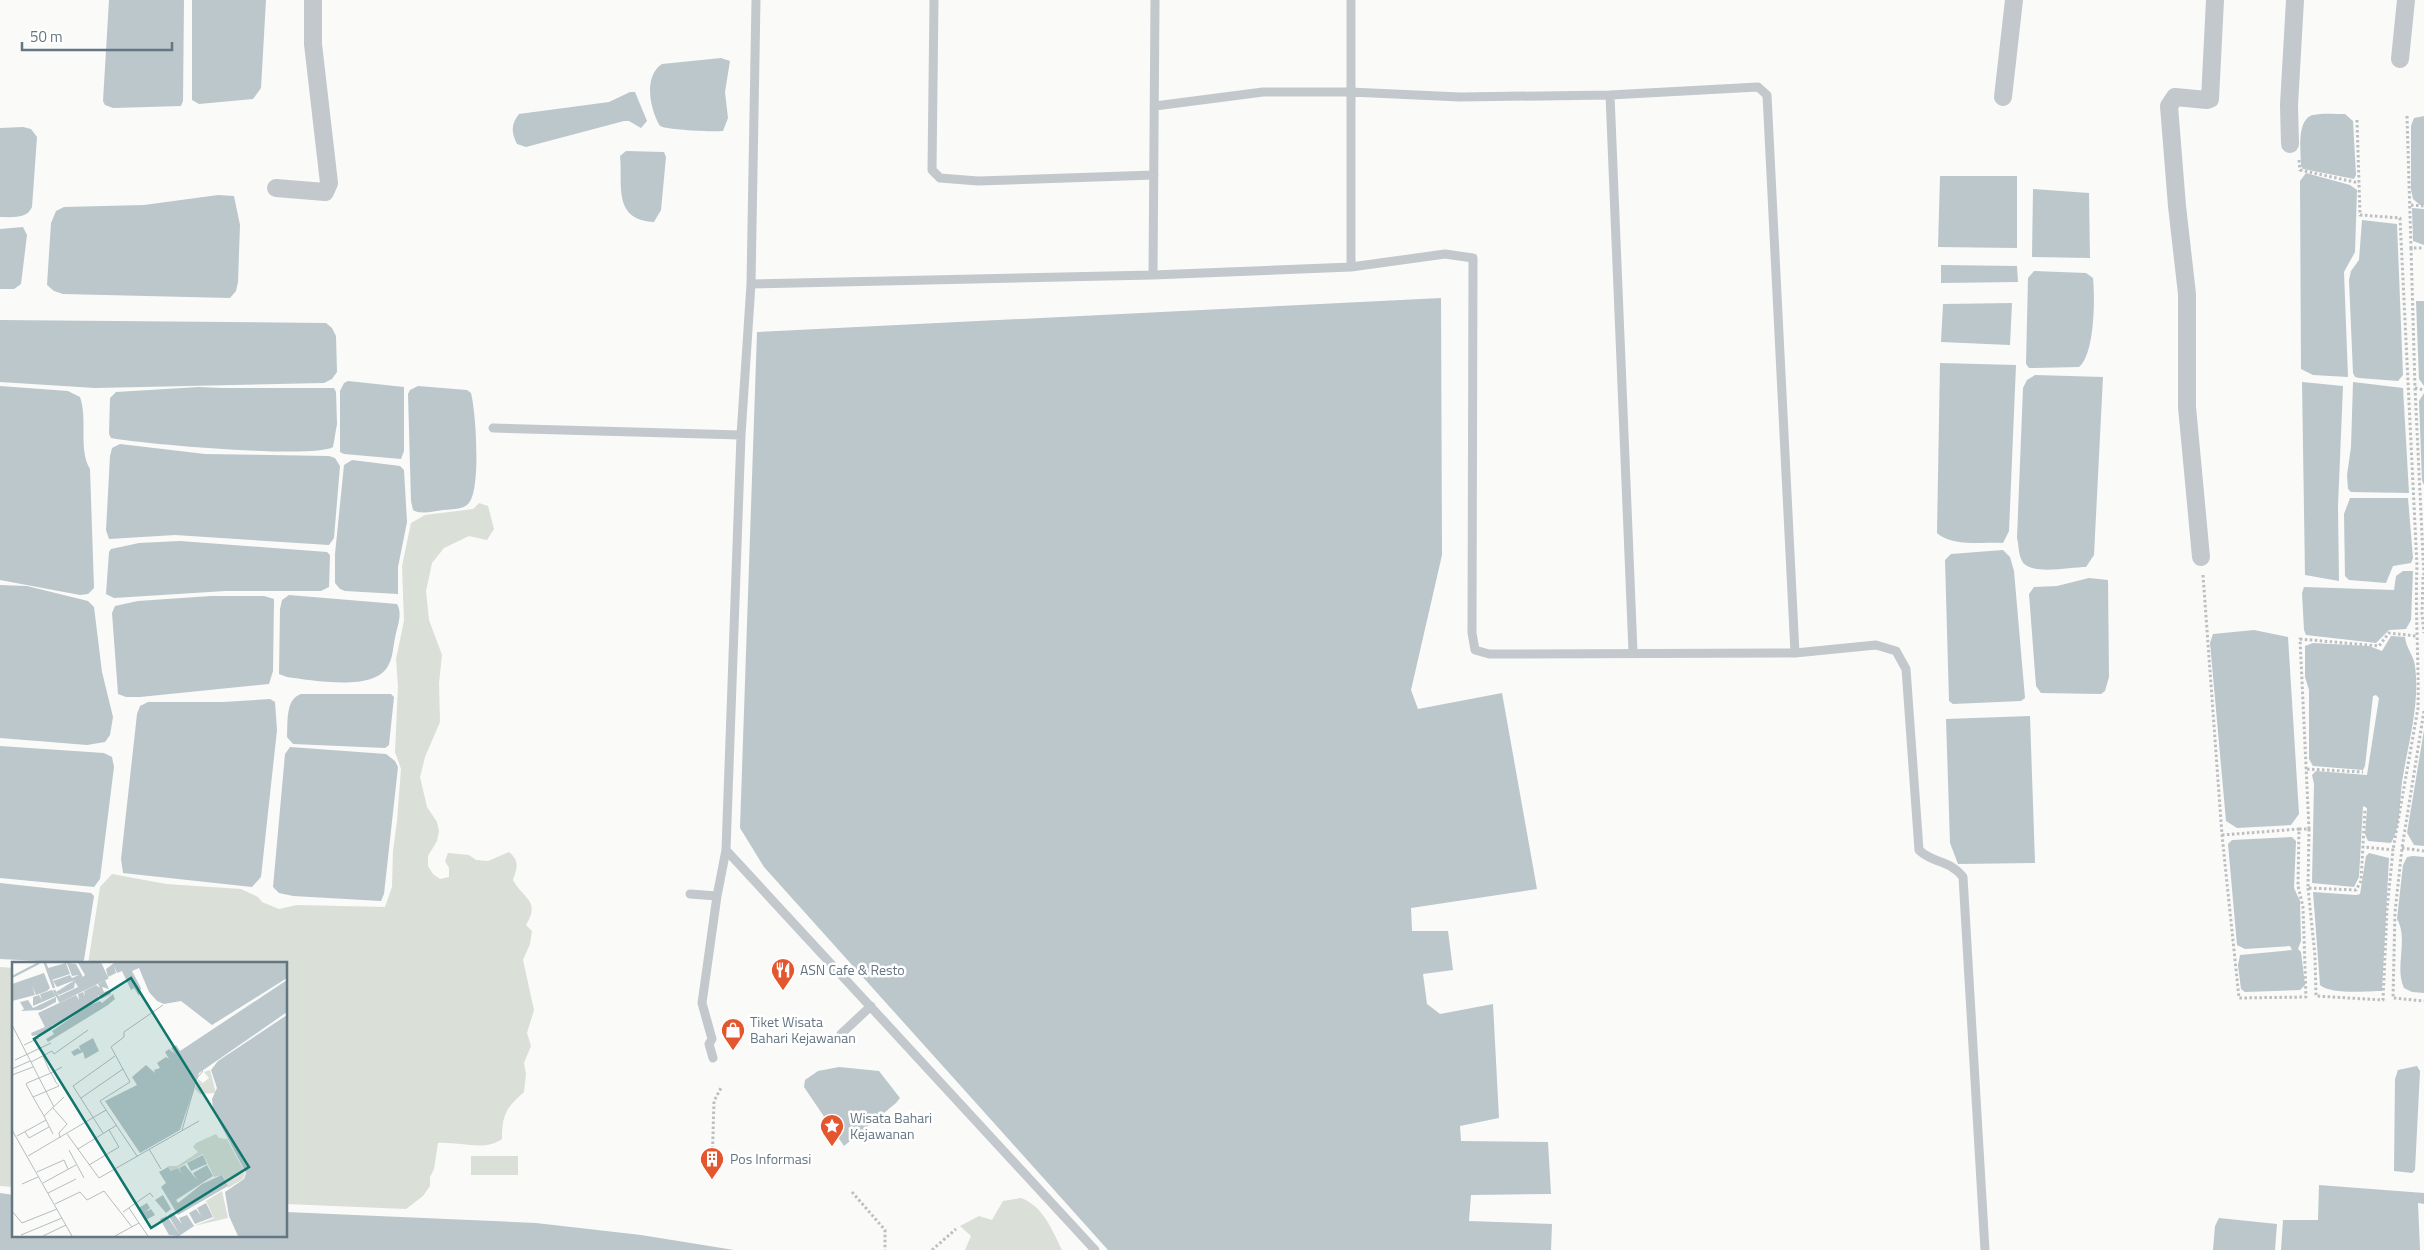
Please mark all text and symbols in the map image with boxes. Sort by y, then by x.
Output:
scale bar [22,20,172,52]
text: 50 m [30,25,63,48]
restaurant icon: ASN Cafe & Resto [770,957,796,991]
place label: ASN Cafe & Resto [800,959,905,980]
inset map [12,962,288,1238]
place label: Tiket Wisata Bahari Kejawanan [750,1011,856,1048]
shop icon: Tiket Wisata Bahari Kejawanan [720,1017,746,1051]
place label: Wisata Bahari Kejawanan [850,1107,932,1144]
place icon: Wisata Bahari Kejawanan [819,1113,845,1147]
building icon: Pos Informasi [699,1146,725,1180]
place label: Pos Informasi [730,1148,811,1169]

